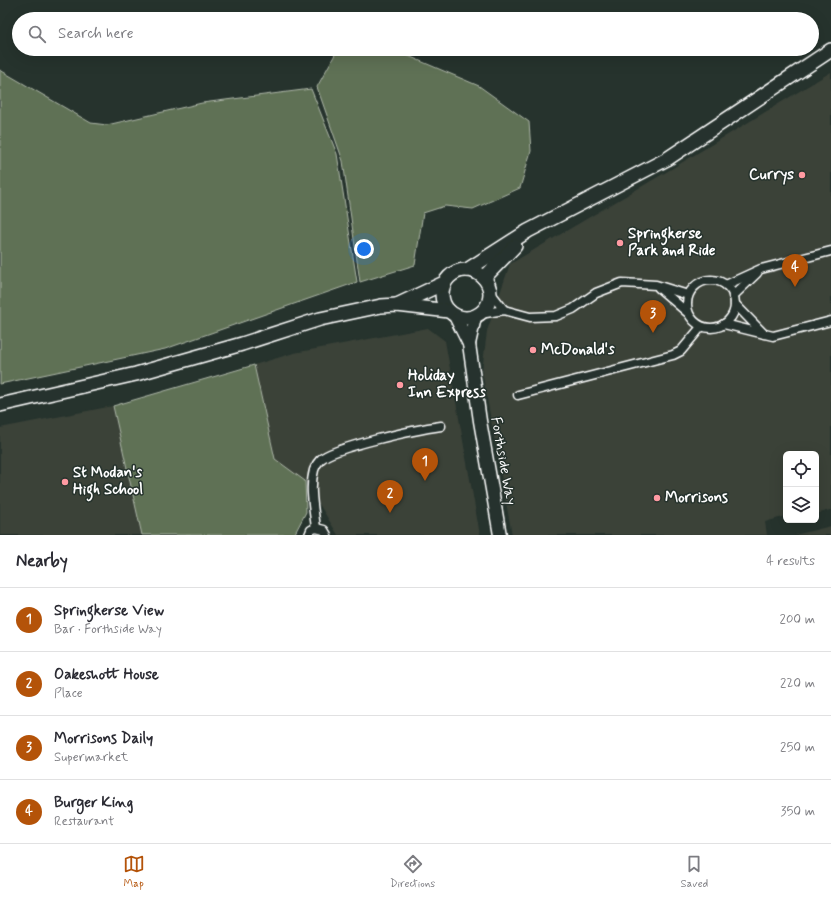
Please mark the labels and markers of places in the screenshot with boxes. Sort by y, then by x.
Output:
place label: Currys [749,165,794,185]
marker: Currys [797,170,807,180]
place label: Springkerse Park and Ride [628,224,716,261]
marker: Springkerse Park and Ride [615,238,625,248]
pin: 4 [782,254,808,287]
pin: 3 [640,300,666,333]
place label: McDonald's [541,340,615,360]
marker: McDonald's [528,345,538,355]
place label: Holiday Inn Express [408,366,486,403]
marker: Holiday Inn Express [395,380,405,390]
pin: 1 [412,448,438,481]
place label: St Modan's High School [73,463,143,502]
marker: St Modan's High School [60,477,70,487]
pin: 2 [377,480,403,513]
place label: Morrisons [665,488,728,508]
marker: Morrisons [652,493,662,503]

